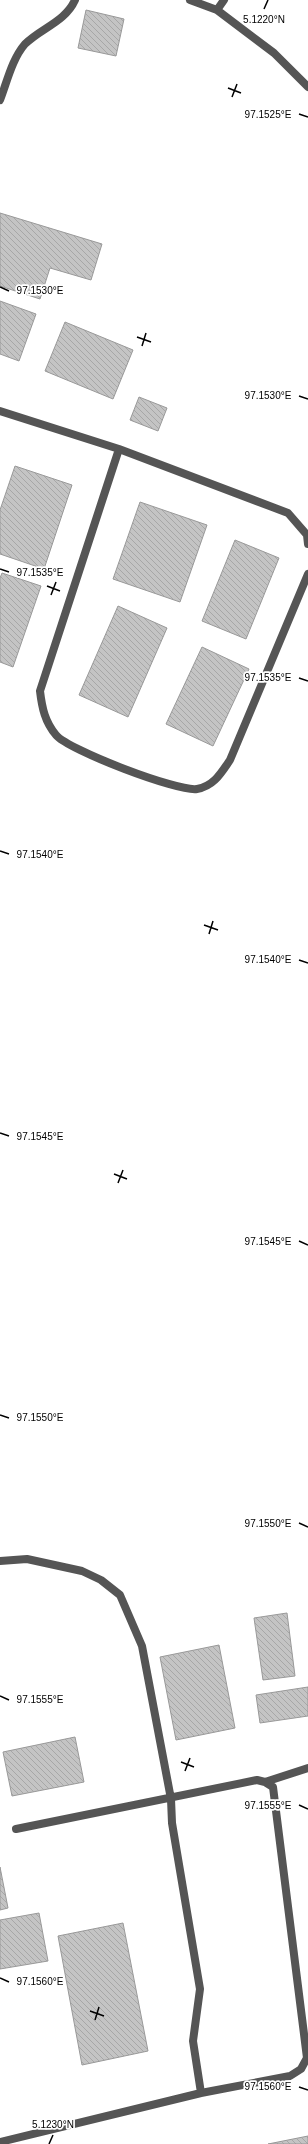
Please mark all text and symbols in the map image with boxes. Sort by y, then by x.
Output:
text: 5.1220°N [243,14,285,25]
text: 97.1525°E [245,109,292,120]
text: 97.1530°E [17,285,64,296]
text: 97.1530°E [245,390,292,401]
text: 97.1535°E [17,567,64,578]
text: 97.1535°E [245,672,292,683]
text: 97.1540°E [17,849,64,860]
text: 97.1540°E [245,954,292,965]
text: 97.1545°E [17,1131,64,1142]
text: 97.1545°E [245,1236,292,1247]
text: 97.1550°E [17,1412,64,1423]
text: 97.1550°E [245,1518,292,1529]
text: 97.1555°E [17,1694,64,1705]
text: 97.1555°E [245,1800,292,1811]
text: 97.1560°E [17,1976,64,1987]
text: 97.1560°E [245,2081,292,2092]
text: 5.1230°N [32,2119,74,2130]

